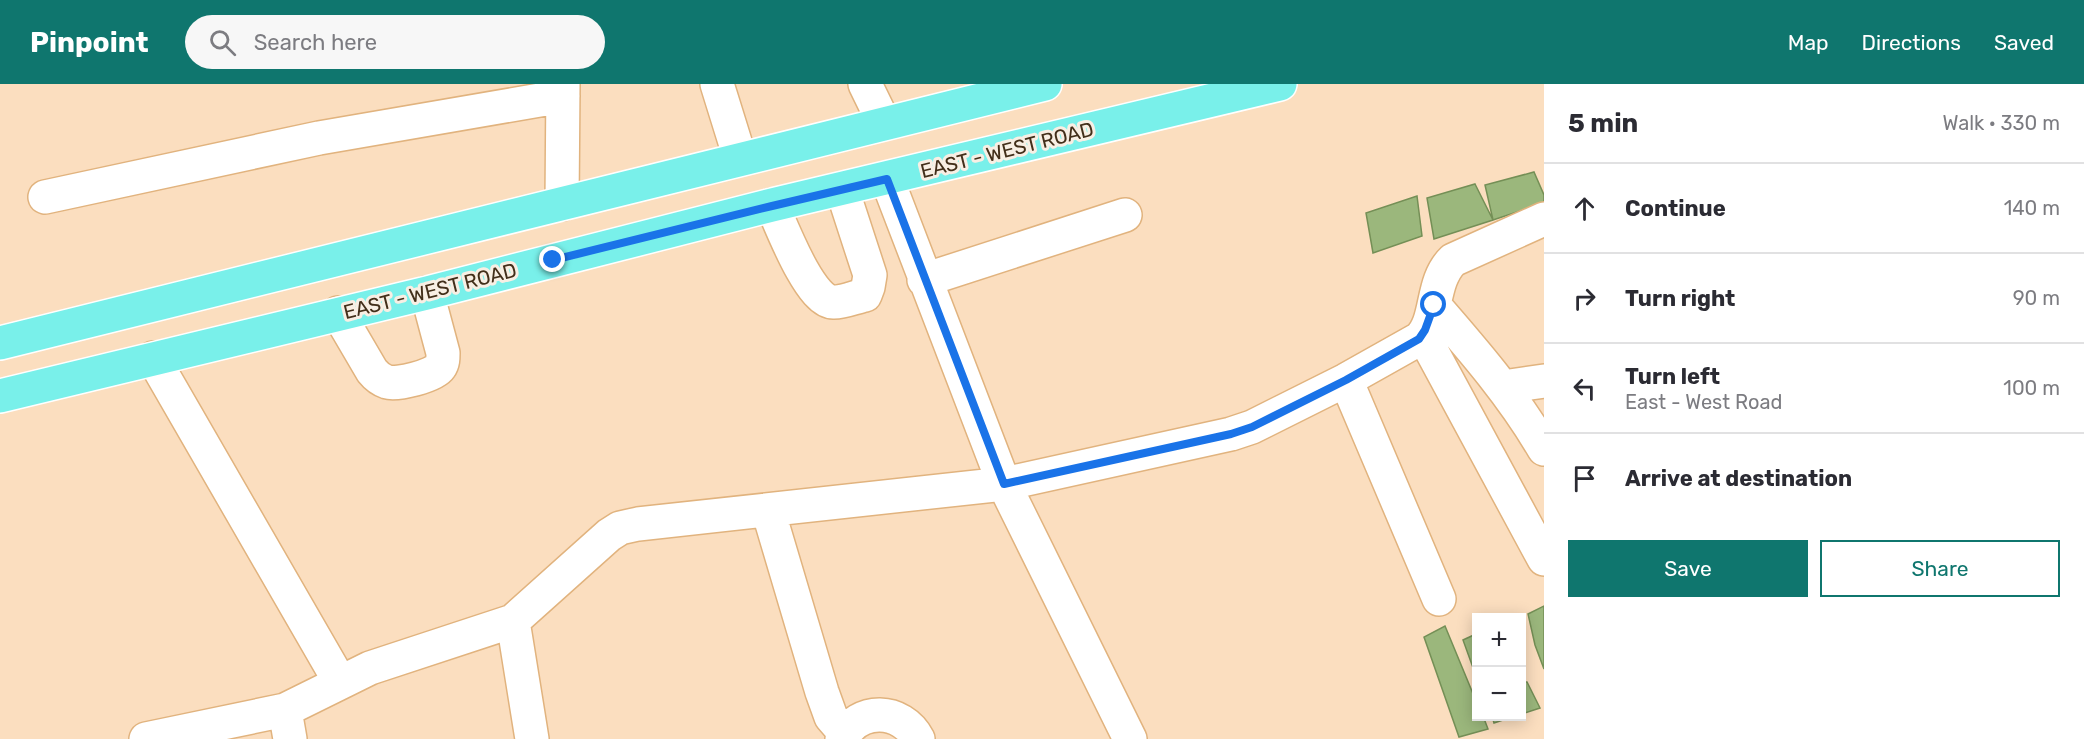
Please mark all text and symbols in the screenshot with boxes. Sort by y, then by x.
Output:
search box [185,15,605,69]
text: Pinpoint [30,26,149,59]
icon: search [206,26,239,59]
text: Search here [254,29,377,56]
text: Map [1788,30,1829,55]
text: Directions [1862,30,1961,55]
text: Saved [1994,30,2054,55]
text: 5 min [1568,108,1638,139]
text: Walk · 330 m [1943,111,2060,135]
street label: EAST - WEST ROAD [918,117,1096,183]
icon: ahead [1568,192,1601,225]
text: Continue [1625,195,1726,222]
text: 140 m [2004,196,2060,220]
route end [539,246,565,272]
street label: EAST - WEST ROAD [341,258,519,324]
icon: right [1568,282,1601,315]
text: Turn right [1625,285,1735,312]
text: 90 m [2013,286,2060,310]
route start [1420,291,1446,317]
text: Turn left [1625,363,1720,390]
icon: left [1568,372,1601,405]
text: 100 m [2003,376,2060,400]
text: East - West Road [1625,390,1782,414]
icon: arrive [1568,462,1601,495]
text: Arrive at destination [1625,465,1852,492]
button: Save [1568,540,1808,597]
button: Share [1820,540,2060,597]
map controls [1472,613,1526,721]
button: + [1472,613,1526,667]
button: − [1472,667,1526,721]

